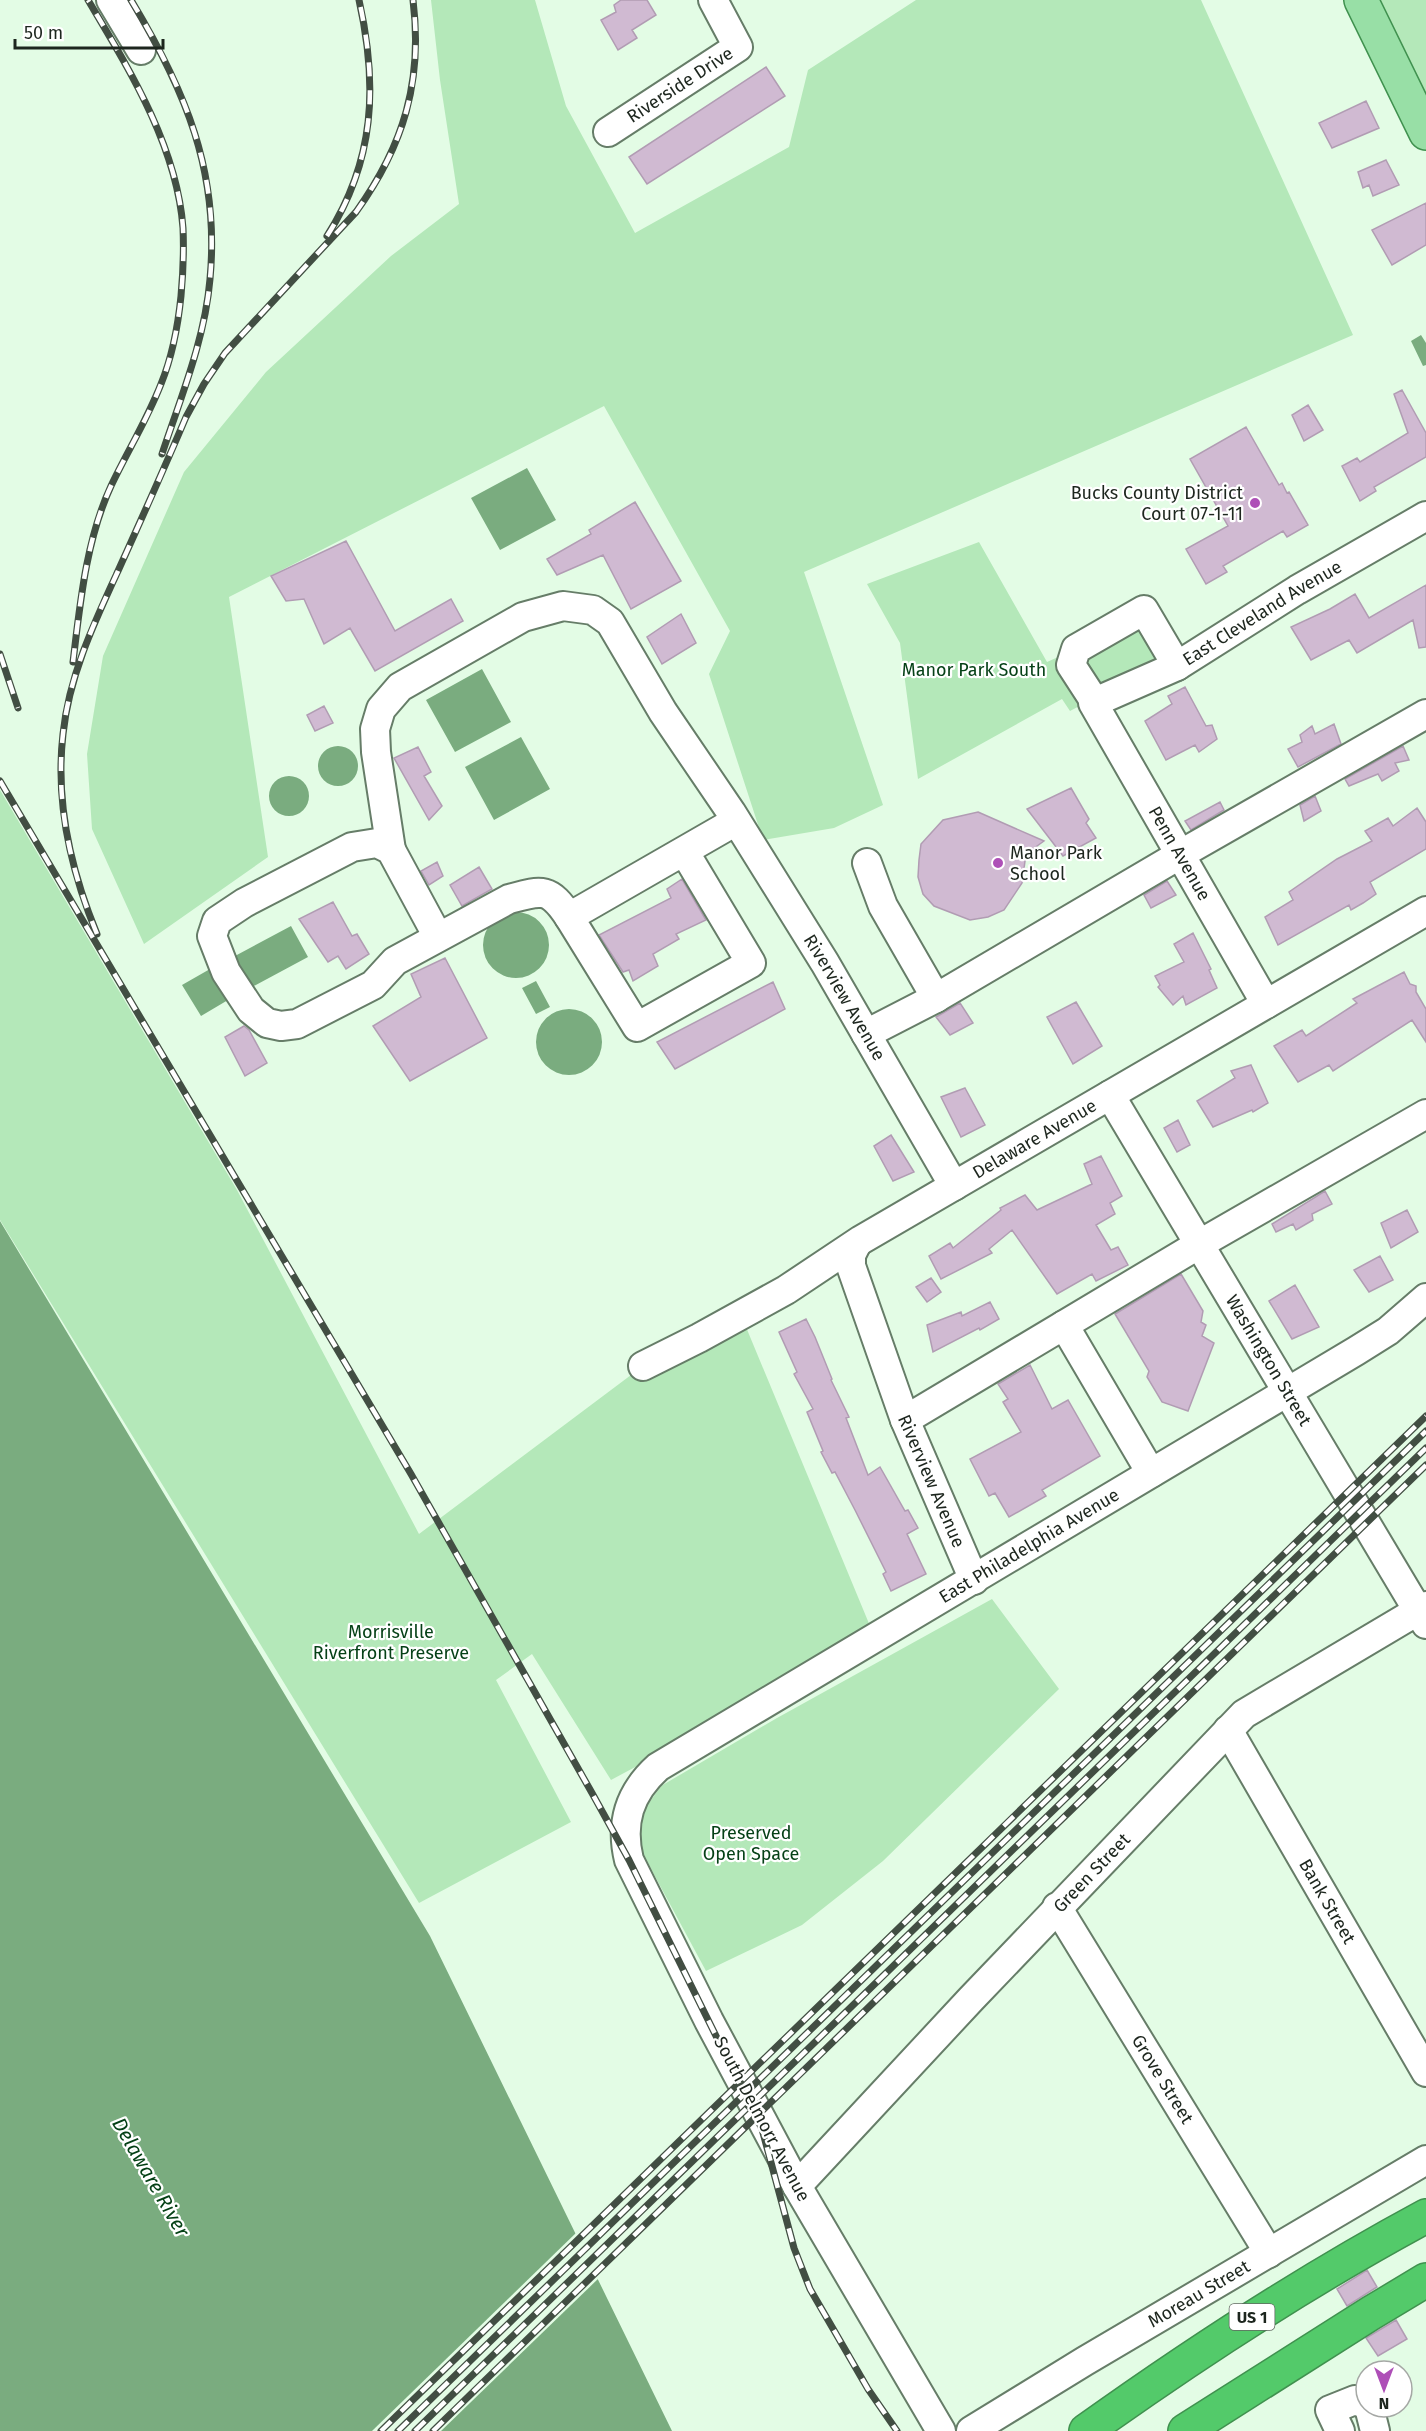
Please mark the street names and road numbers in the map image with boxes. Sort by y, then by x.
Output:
street label: Riverside Drive [623,42,737,128]
street label: East Cleveland Avenue [1179,556,1346,671]
street label: Penn Avenue [1144,802,1215,905]
street label: Riverview Avenue [799,930,890,1065]
street label: Delaware Avenue [969,1094,1100,1184]
street label: Washington Street [1221,1291,1316,1430]
street label: Riverview Avenue [893,1411,970,1551]
street label: East Philadelphia Avenue [935,1484,1123,1608]
street label: Green Street [1049,1828,1135,1917]
street label: Bank Street [1294,1855,1361,1948]
street label: Grove Street [1127,2031,1198,2128]
street label: South Delmorr Avenue [709,2033,815,2205]
street label: Moreau Street [1144,2255,1254,2332]
road number: US 1 [1230,2304,1274,2330]

